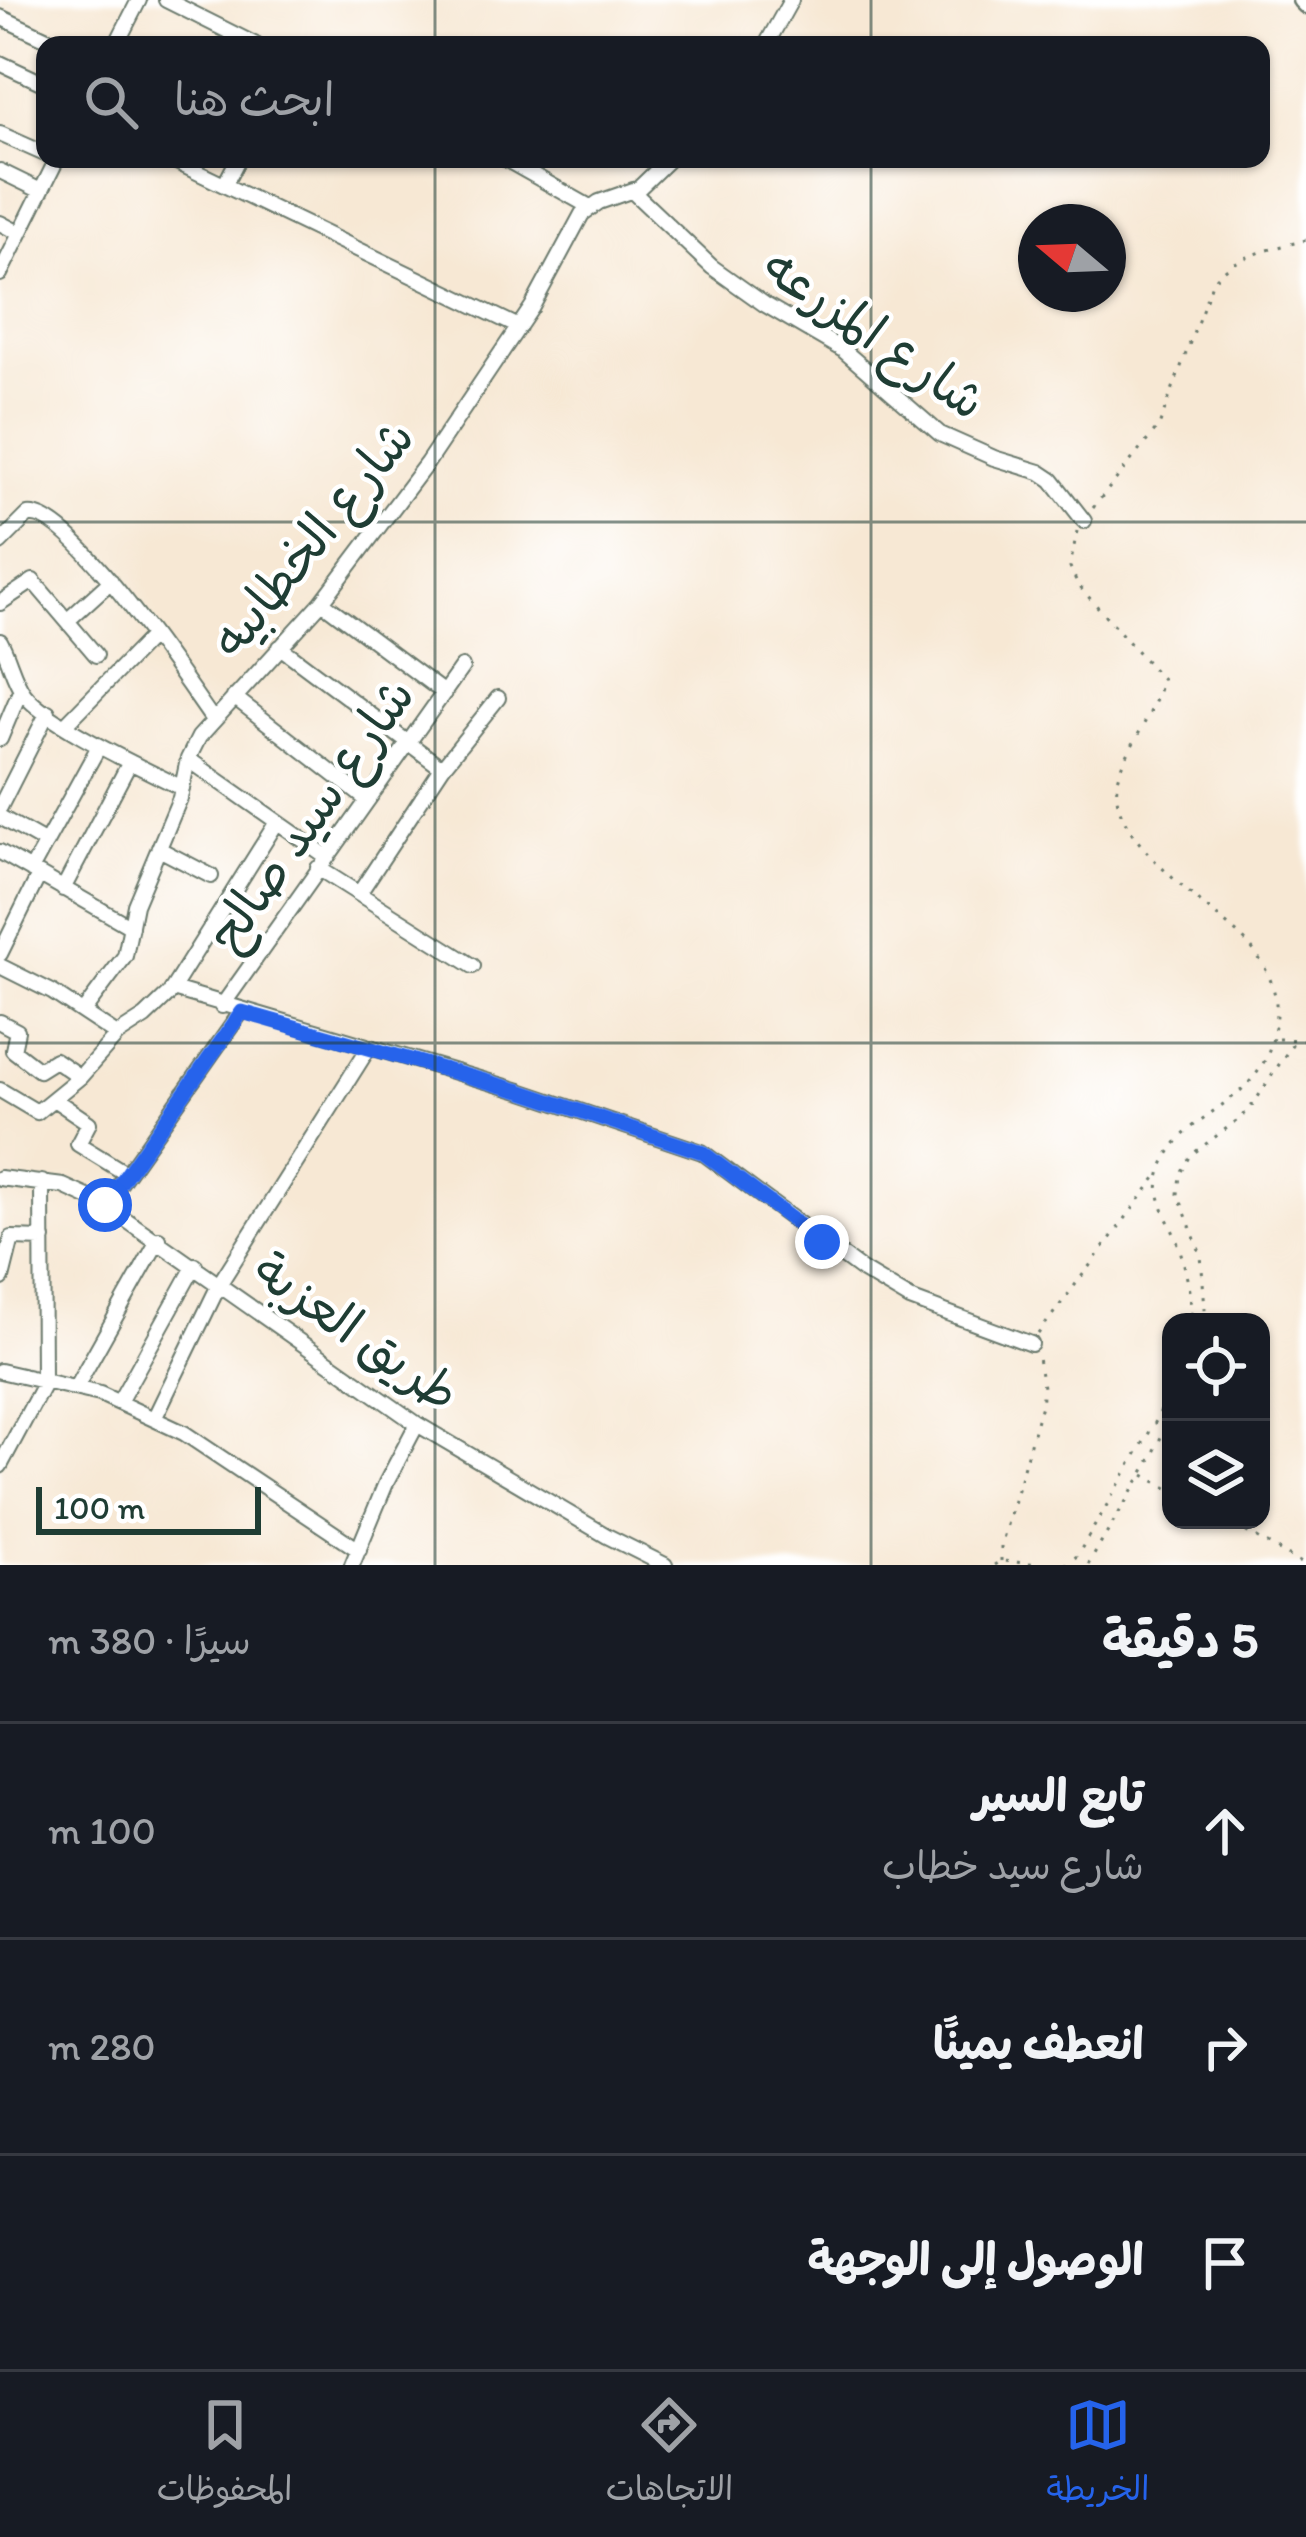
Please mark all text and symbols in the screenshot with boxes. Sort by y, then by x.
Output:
search box [36,36,1270,168]
icon: search [78,69,144,135]
text: ابحث هنا [174,72,335,126]
north arrow [1018,204,1126,312]
street label: شارع المزرعه [749,235,997,436]
street label: شارع الخطابيه [198,407,431,673]
street label: شارع سيد صالح [194,666,431,965]
route start [78,1178,132,1232]
route end [795,1215,849,1269]
street label: طريق العزبة [242,1239,471,1424]
map controls [1162,1313,1270,1529]
button: locate [1162,1313,1270,1421]
button: layers [1162,1421,1270,1529]
scale bar [36,1481,261,1534]
text: 100 m [54,1488,145,1527]
text: 5 دقيقة [1102,1609,1258,1670]
text: سيرًا · 380 m [48,1617,251,1664]
text: تابع السير [974,1768,1144,1822]
icon: ahead [1192,1798,1258,1864]
text: 100 m [48,1807,156,1854]
text: شارع سيد خطاب [882,1842,1144,1889]
icon: right [1192,2014,1258,2080]
text: انعطف يمينًا [933,2016,1144,2070]
text: 280 m [48,2023,156,2070]
icon: arrive [1192,2230,1258,2296]
text: الوصول إلى الوجهة [807,2232,1144,2286]
tab: المحفوظات [157,2392,293,2518]
tab: الاتجاهات [606,2392,733,2518]
tab: الخريطة [1046,2392,1149,2518]

